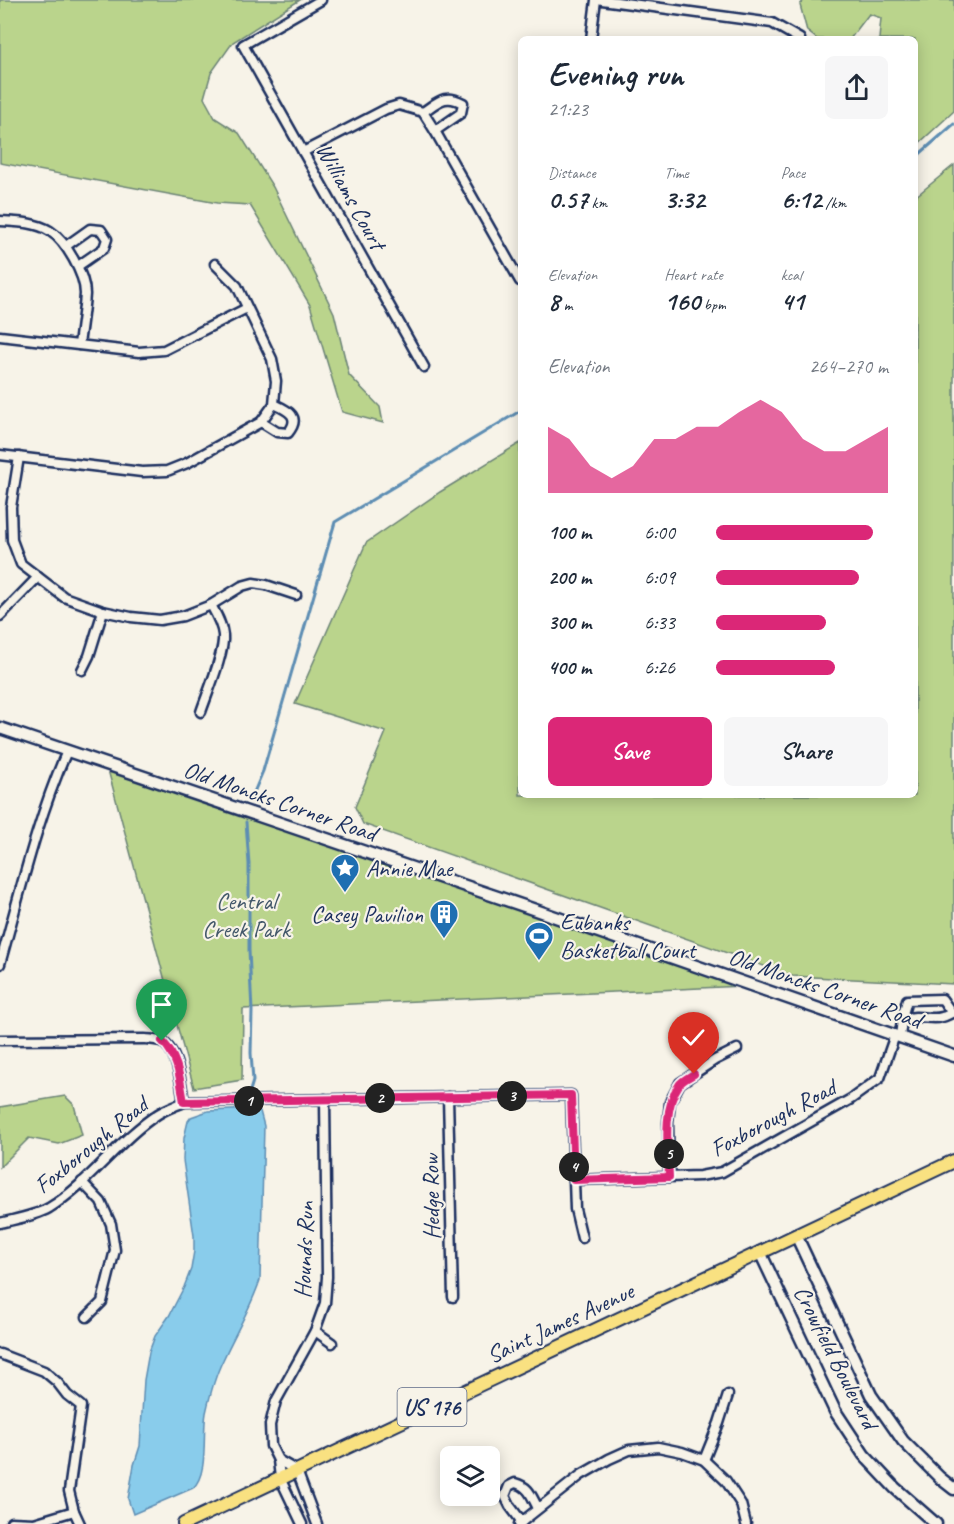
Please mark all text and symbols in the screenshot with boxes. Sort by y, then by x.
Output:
text: Evening run [548,53,683,95]
button: share [825,56,888,119]
text: 21:23 [548,97,588,122]
street label: Williams Court [309,137,394,257]
text: Distance [548,163,596,183]
text: Time [664,163,689,183]
text: Pace [781,163,805,183]
text: 0.57 [548,183,588,216]
text: 3:32 [664,183,705,216]
text: 6:12 [781,183,821,216]
text: km [588,193,607,213]
text: /km [821,193,846,213]
text: Elevation [548,265,597,285]
text: Heart rate [664,265,723,285]
text: kcal [781,265,802,285]
text: 8 [548,285,560,318]
text: 160 [664,285,700,318]
text: 41 [781,285,804,318]
text: m [560,295,573,315]
text: bpm [700,295,726,315]
text: Elevation [548,354,610,379]
text: 264–270 m [809,354,888,379]
text: 100 m [548,520,591,545]
text: 6:00 [644,520,675,545]
text: 200 m [548,565,591,590]
text: 6:09 [644,565,675,590]
text: 300 m [548,610,591,635]
text: 6:33 [644,610,675,635]
text: 400 m [548,655,591,680]
text: 6:26 [644,655,675,680]
button: Save [548,717,712,786]
button: Share [724,717,888,786]
street label: Old Moncks Corner Road [180,754,384,849]
place icon: Annie Mae [329,852,361,894]
place label: Annie Mae [366,853,455,883]
park label: Central Creek Park [202,886,292,944]
building icon: Casey Pavilion [428,898,460,940]
place label: Casey Pavilion [311,899,423,929]
place label: Eubanks Basketball Court [560,907,697,965]
sports icon: Eubanks Basketball Court [523,920,555,962]
street label: Old Moncks Corner Road [725,941,929,1036]
pin [136,979,187,1041]
icon: arrive [145,988,178,1021]
pin [668,1012,719,1074]
icon: check [677,1021,710,1054]
street label: Foxborough Road [705,1071,844,1164]
pin: 3 [497,1081,527,1111]
pin: 2 [365,1083,395,1113]
pin: 1 [234,1086,264,1116]
text: 3 [508,1086,516,1106]
street label: Foxborough Road [28,1088,157,1200]
text: 2 [376,1088,384,1108]
text: 1 [245,1091,253,1111]
pin: 5 [654,1139,684,1169]
text: 5 [666,1144,672,1164]
street label: Hedge Row [415,1152,447,1240]
pin: 4 [559,1152,589,1182]
text: 4 [570,1157,578,1177]
street label: Hounds Run [287,1200,321,1299]
street label: Saint James Avenue [482,1275,640,1370]
street label: Crowfield Boulevard [787,1280,887,1437]
road number: US 176 [398,1388,466,1426]
map controls [440,1446,500,1506]
button: layers [440,1446,500,1506]

